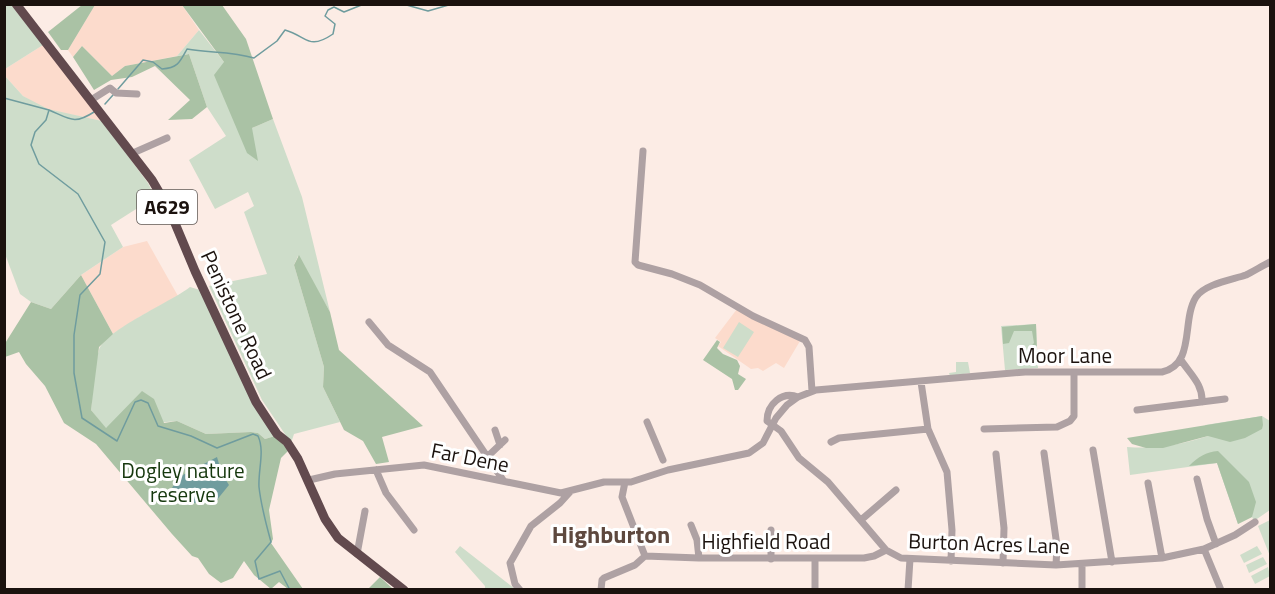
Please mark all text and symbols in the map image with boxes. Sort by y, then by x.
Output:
road number: A629 [137,190,197,224]
street label: Penistone Road [193,245,281,384]
street label: Moor Lane [1018,339,1112,371]
street label: Far Dene [428,434,512,480]
park label: Dogley nature reserve [121,454,245,510]
district label: Highburton [552,516,670,552]
street label: Burton Acres Lane [908,524,1070,562]
street label: Highfield Road [701,525,831,557]

